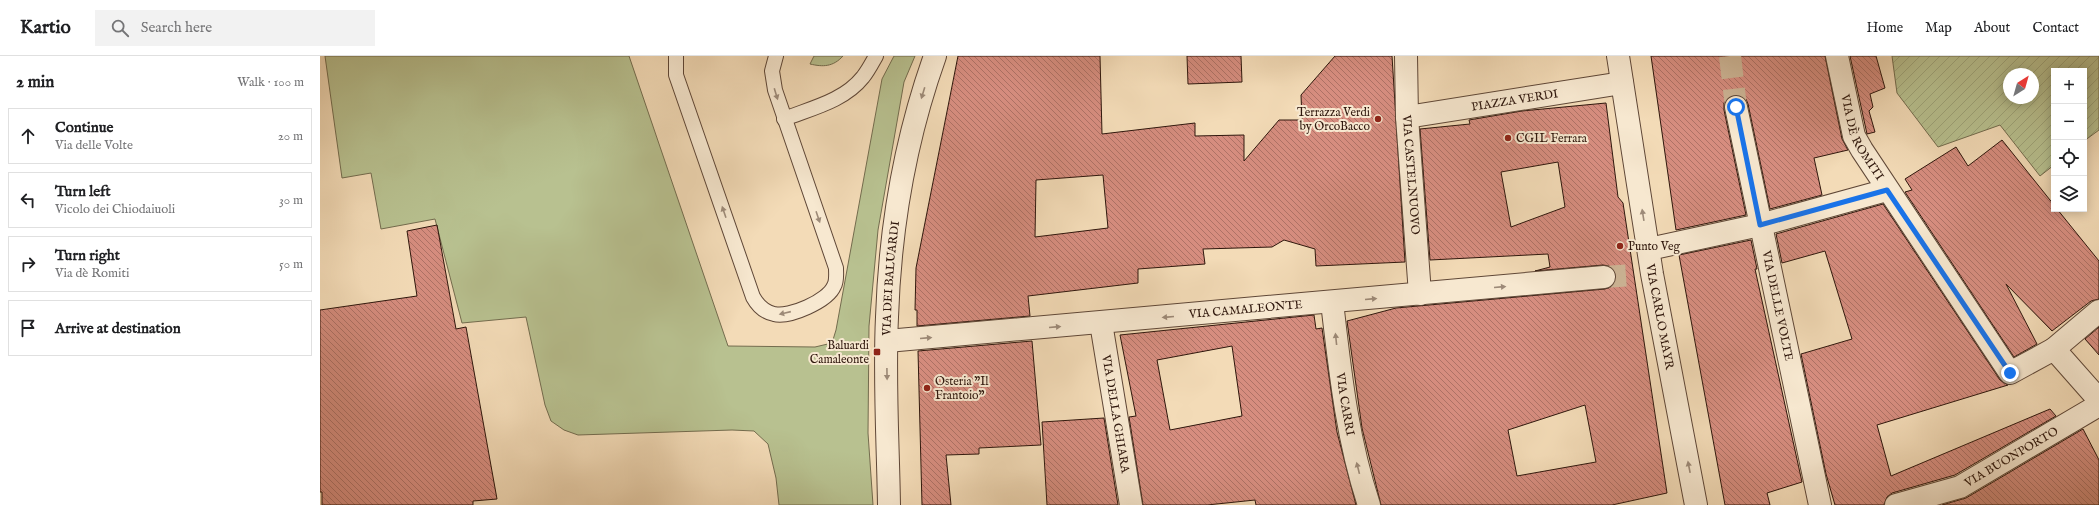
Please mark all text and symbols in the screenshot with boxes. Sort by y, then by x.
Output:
search box [95,10,375,46]
text: Kartio [20,16,71,40]
icon: search [109,17,131,39]
text: Search here [141,18,212,37]
text: Home [1867,19,1903,37]
text: Map [1925,19,1952,37]
text: About [1974,19,2010,37]
text: Contact [2032,19,2079,37]
north arrow [2003,68,2039,104]
map controls [2051,68,2087,212]
button: + [2051,68,2087,104]
text: 2 min [16,72,54,93]
text: Walk · 100 m [237,74,304,91]
street label: PIAZZA VERDI [1470,86,1559,114]
one-way arrow [773,88,779,100]
one-way arrow [920,88,926,100]
street label: VIA DÈ ROMITI [1838,92,1887,183]
route start [1727,98,1745,116]
button: − [2051,104,2087,140]
place label: Terrazza Verdi by OrcoBacco [1297,105,1371,134]
street label: VIA CASTELNUOVO [1399,113,1423,235]
marker: Terrazza Verdi by OrcoBacco [1373,114,1383,124]
text: Continue [55,118,113,137]
icon: ahead [17,125,39,147]
text: 20 m [278,128,303,145]
place label: CGIL Ferrara [1516,131,1588,146]
marker: CGIL Ferrara [1503,133,1513,143]
text: Via delle Volte [55,137,133,154]
button: locate [2051,140,2087,176]
button: layers [2051,176,2087,212]
text: Turn left [55,182,111,201]
icon: left [17,189,39,211]
text: 30 m [279,192,303,209]
text: Vicolo dei Chiodaiuoli [55,201,175,218]
one-way arrow [720,206,726,218]
one-way arrow [1640,209,1646,221]
one-way arrow [816,211,822,223]
street label: VIA DEI BALUARDI [879,220,903,337]
place label: Punto Veg [1628,239,1680,254]
marker: Punto Veg [1615,241,1625,251]
text: Turn right [55,246,120,265]
street label: VIA DELLE VOLTE [1759,248,1797,362]
icon: right [17,253,39,275]
text: 50 m [279,256,303,273]
street label: VIA CARLO MAYR [1643,262,1678,372]
text: Via dè Romiti [55,265,129,282]
one-way arrow [1494,283,1507,290]
one-way arrow [1365,295,1377,302]
street label: VIA CAMALEONTE [1187,296,1303,322]
one-way arrow [779,310,792,316]
one-way arrow [1162,313,1174,320]
icon: arrive [17,317,39,339]
text: Arrive at destination [55,319,181,338]
one-way arrow [1049,323,1061,330]
one-way arrow [1333,333,1340,346]
one-way arrow [920,335,932,341]
place label: Baluardi Camaleonte [810,338,869,367]
marker: Baluardi Camaleonte [872,347,882,357]
street label: VIA DELLA GHIARA [1099,353,1133,475]
route end [2001,364,2019,382]
one-way arrow [884,368,890,381]
street label: VIA CARRI [1333,371,1358,437]
place label: Osteria "Il Frantoio" [935,374,989,403]
marker: Osteria "Il Frantoio" [922,383,932,393]
street label: VIA BUONPORTO [1961,423,2061,491]
one-way arrow [1355,461,1361,473]
one-way arrow [1686,461,1692,473]

